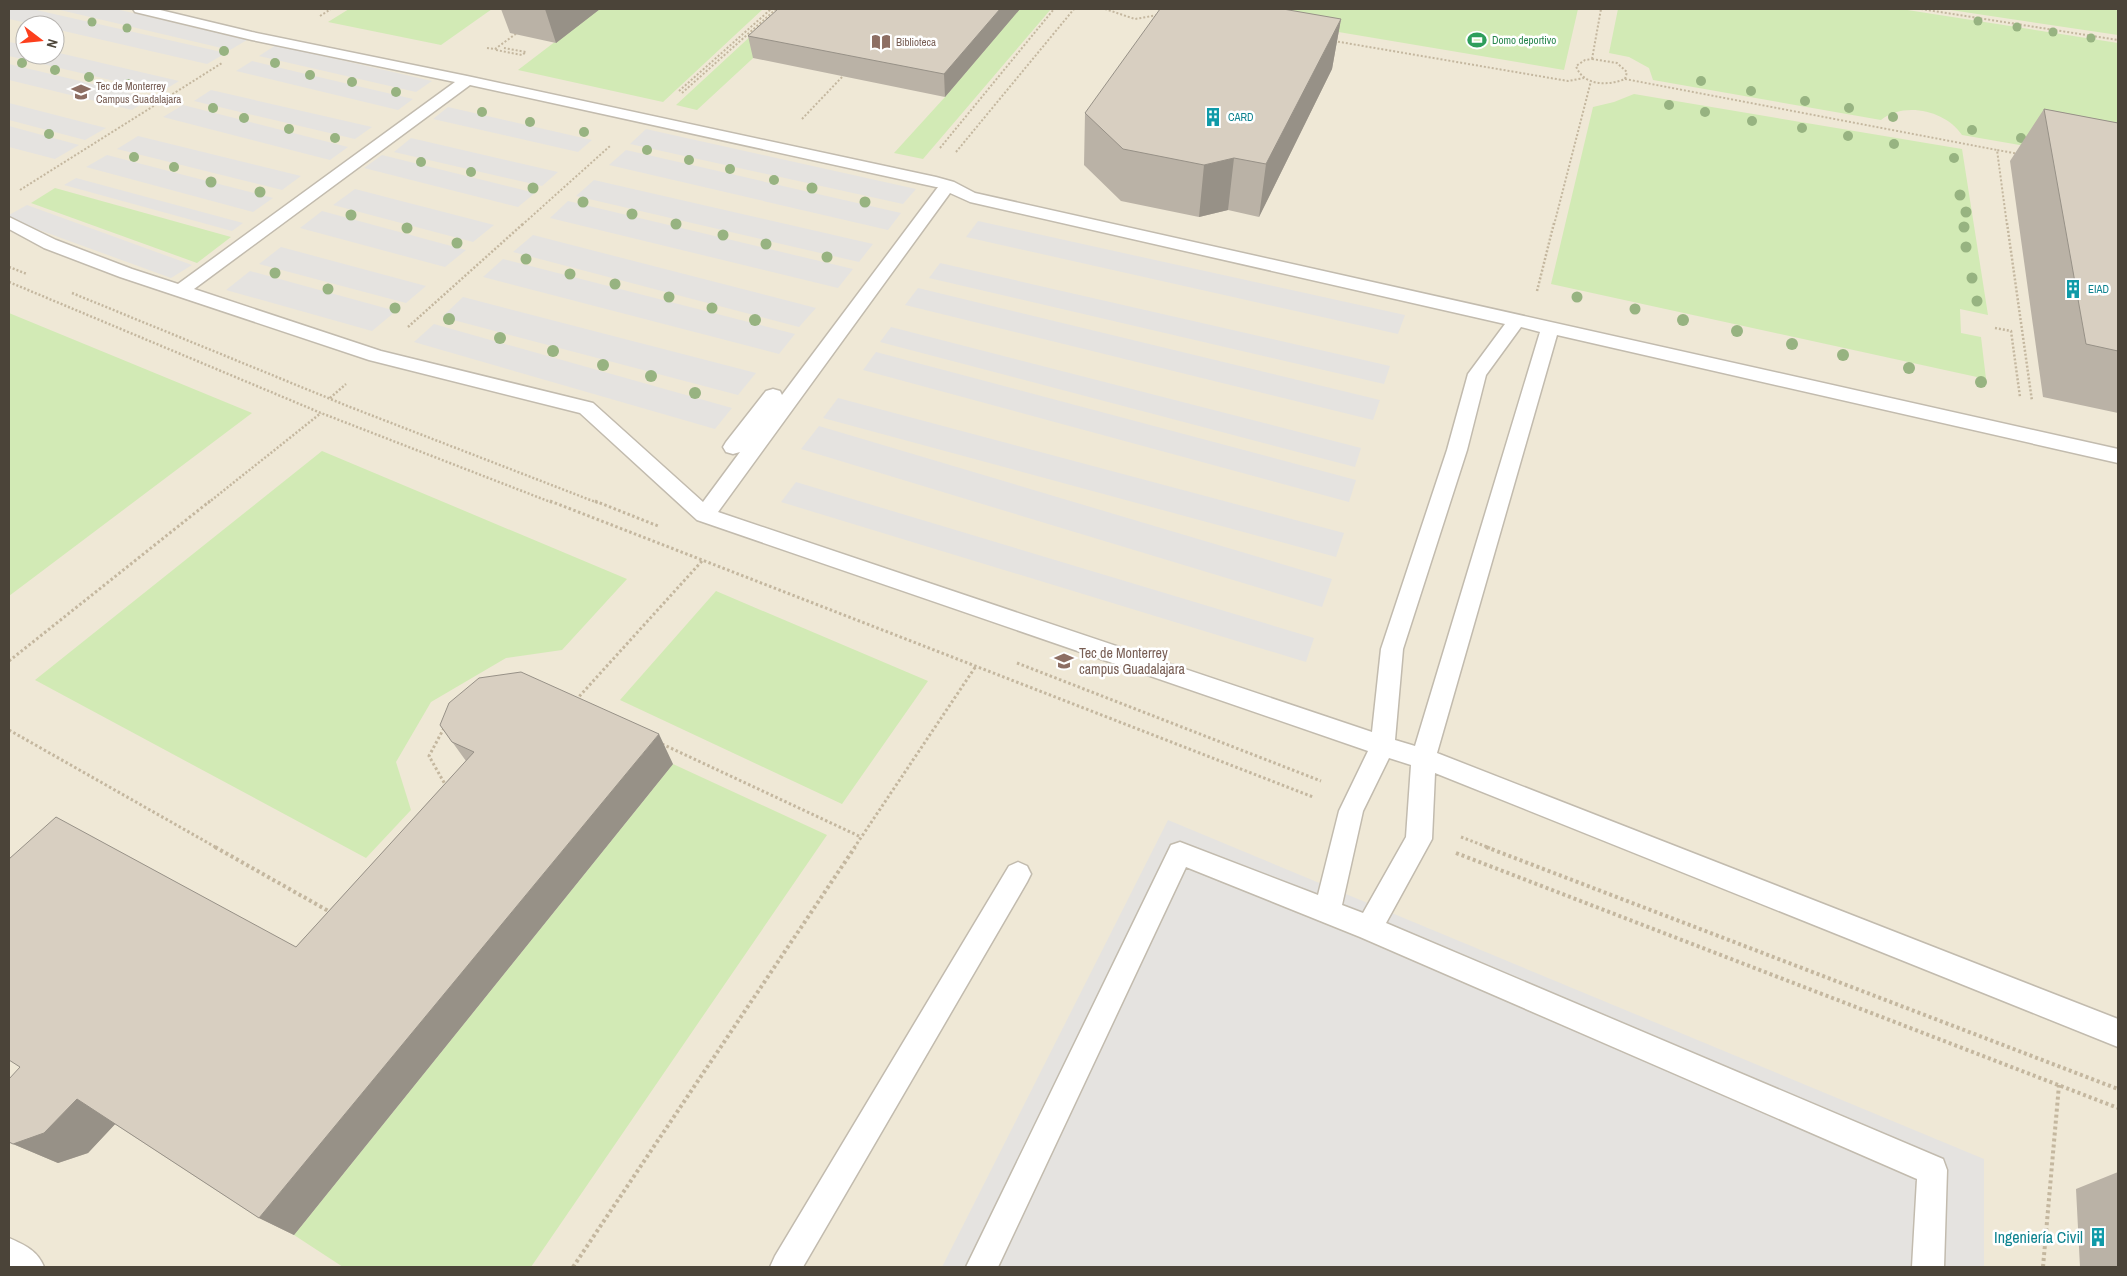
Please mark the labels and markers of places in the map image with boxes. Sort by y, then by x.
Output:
sports icon: Domo deportivo [1466,29,1488,51]
library icon: Biblioteca [870,31,892,53]
place label: Domo deportivo [1492,33,1556,47]
place label: Biblioteca [896,35,936,49]
place label: Tec de Monterrey Campus Guadalajara [96,79,181,106]
school or university icon: Tec de Monterrey Campus Guadalajara [70,81,92,103]
building icon: CARD [1202,106,1224,128]
place label: CARD [1228,110,1254,124]
building icon: EIAD [2062,278,2084,300]
place label: EIAD [2088,282,2109,296]
place label: Tec de Monterrey campus Guadalajara [1079,644,1186,678]
school or university icon: Tec de Monterrey campus Guadalajara [1053,650,1075,672]
place label: Ingeniería Civil [1994,1226,2083,1248]
building icon: Ingeniería Civil [2087,1226,2109,1248]

